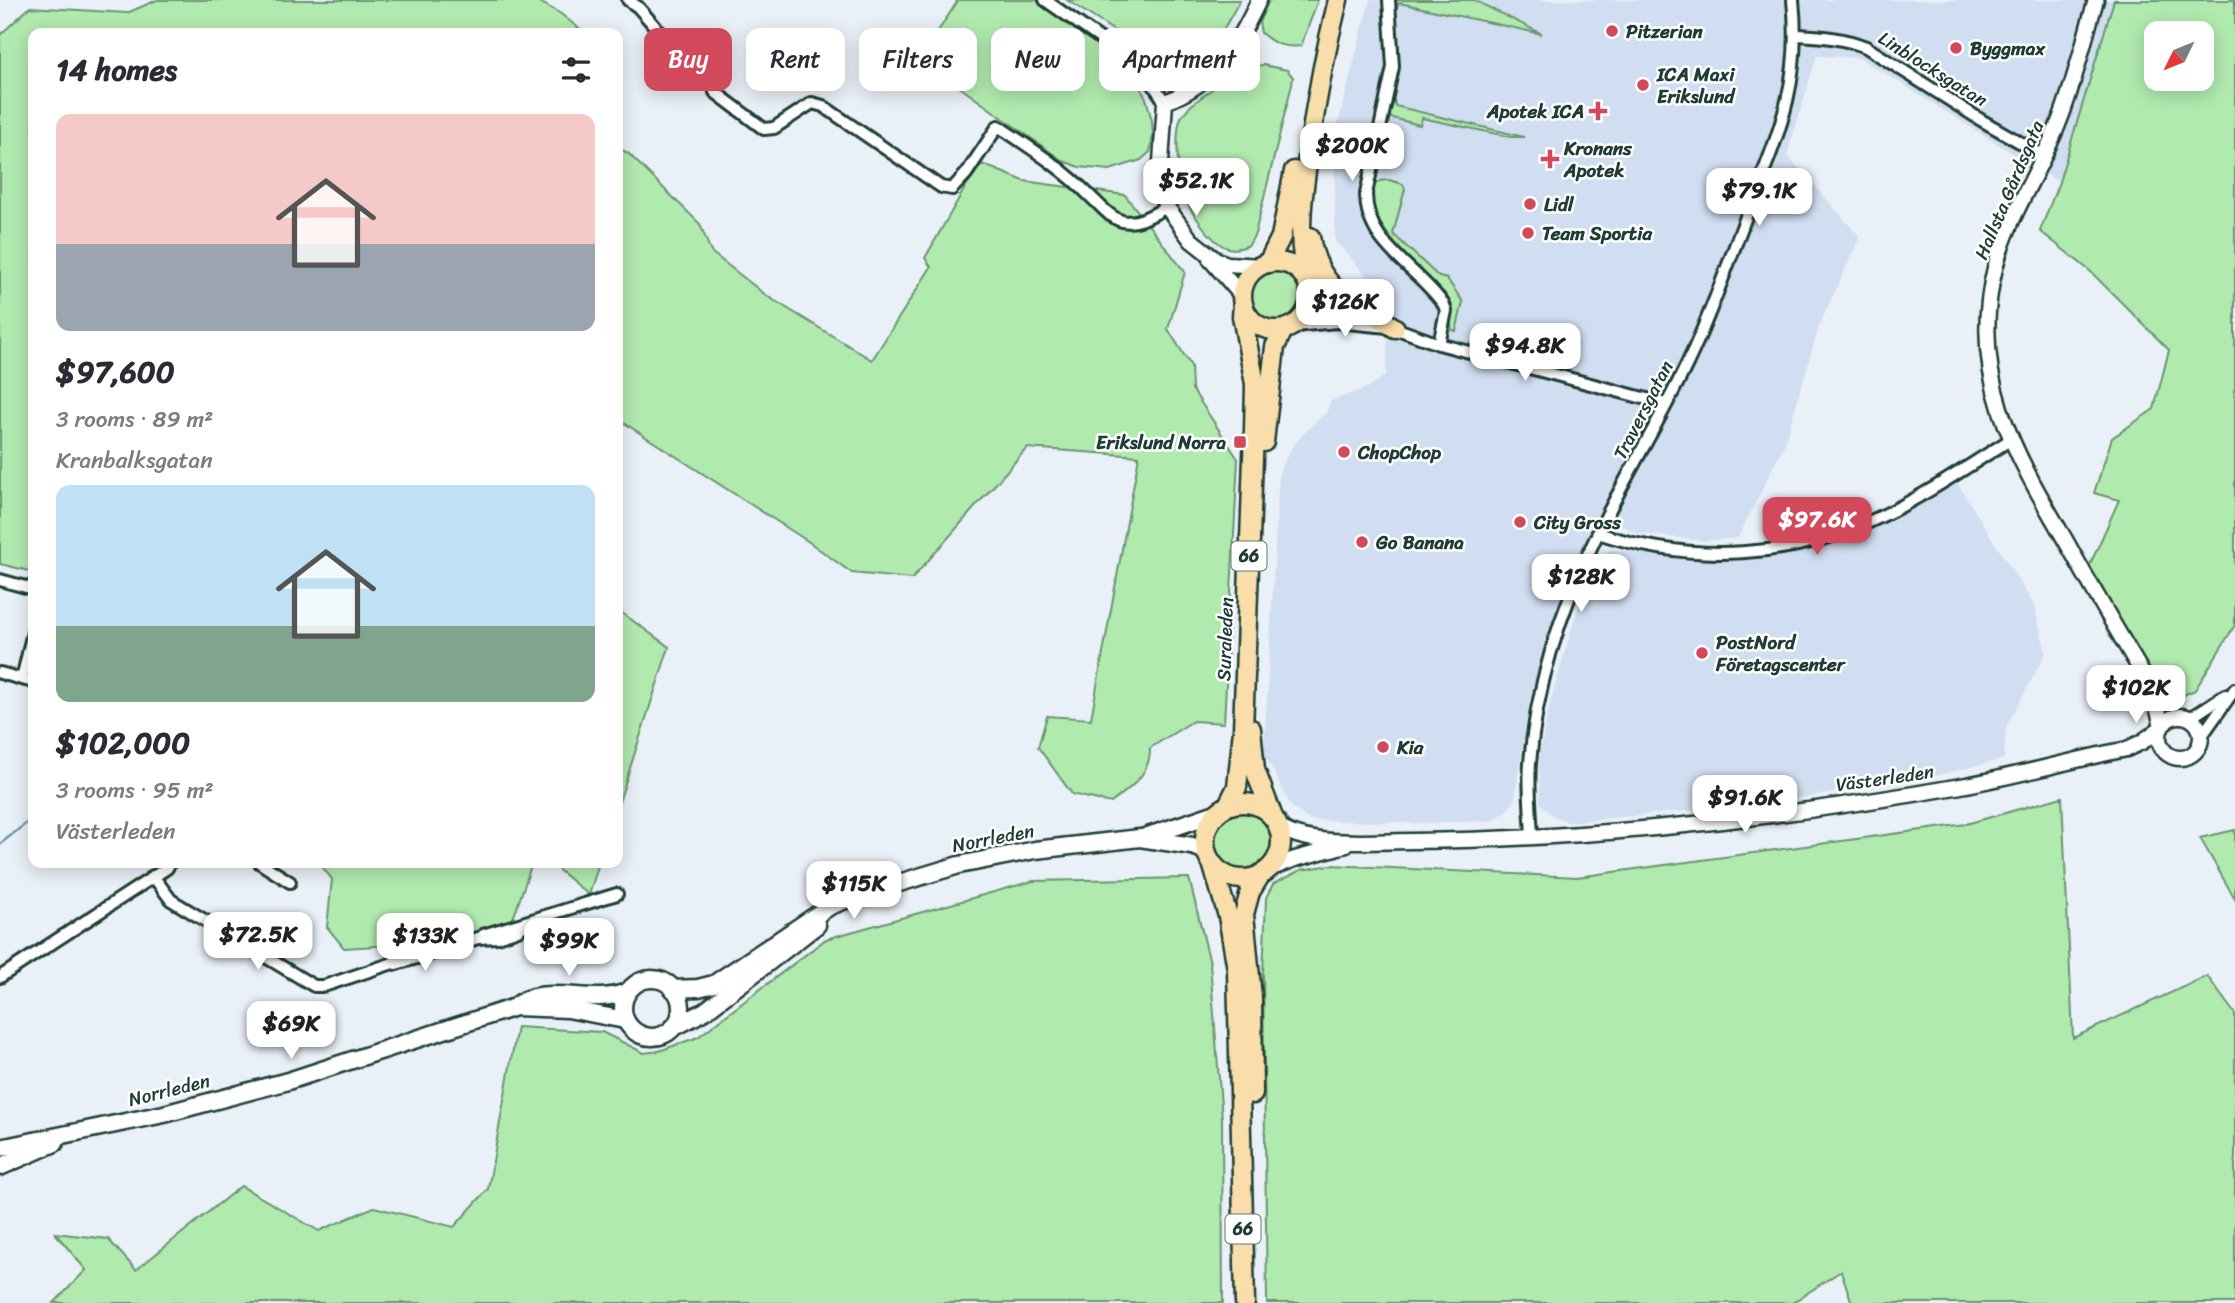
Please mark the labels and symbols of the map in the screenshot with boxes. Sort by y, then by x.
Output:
place label: Pitzerian [1626,15,1703,48]
north arrow [2144,21,2214,91]
street label: Linblocksgatan [1872,22,1994,116]
marker: Pitzerian [1604,23,1620,39]
place label: Byggmax [1970,32,2046,65]
marker: Byggmax [1948,40,1964,56]
place label: ICA Maxi Erikslund [1656,58,1736,113]
marker: ICA Maxi Erikslund [1635,77,1651,93]
place label: Apotek ICA [1486,95,1584,128]
marker: Apotek ICA [1590,103,1606,119]
street label: Hallsta Gårdsgata [1965,115,2053,265]
pin: $200K [1303,124,1401,183]
place label: Kronans Apotek [1563,132,1633,187]
marker: Kronans Apotek [1542,151,1558,167]
pin: $52.1K [1139,158,1253,218]
pin: $79.1K [1702,168,1816,228]
place label: Lidl [1544,188,1575,221]
marker: Lidl [1522,196,1538,212]
place label: Team Sportia [1542,217,1652,250]
marker: Team Sportia [1520,225,1536,241]
pin: $126K [1296,280,1394,339]
pin: $94.8K [1468,324,1582,383]
street label: Traversgatan [1604,354,1682,466]
place label: Erikslund Norra [1096,426,1226,459]
marker: Erikslund Norra [1232,434,1248,450]
place label: ChopChop [1357,436,1442,469]
marker: ChopChop [1336,444,1352,460]
pin: $97.6K [1760,498,1874,557]
place label: City Gross [1533,506,1622,539]
marker: City Gross [1512,514,1528,530]
place label: Go Banana [1375,526,1464,559]
marker: Go Banana [1354,534,1370,550]
road number: 66 [1232,542,1266,570]
pin: $128K [1532,554,1630,614]
street label: Suraleden [1207,596,1243,682]
place label: PostNord Företagscenter [1715,626,1847,681]
marker: PostNord Företagscenter [1694,645,1710,661]
pin: $102K [2087,666,2185,725]
place label: Kia [1396,731,1424,764]
marker: Kia [1375,739,1391,755]
street label: Västerleden [1834,755,1936,801]
pin: $91.6K [1688,776,1802,835]
street label: Norrleden [949,814,1037,862]
pin: $115K [805,862,903,921]
pin: $72.5K [201,912,315,972]
pin: $133K [376,914,474,973]
pin: $99K [528,918,610,978]
pin: $69K [250,1002,332,1061]
street label: Norrleden [125,1064,213,1116]
road number: 66 [1226,1214,1260,1244]

